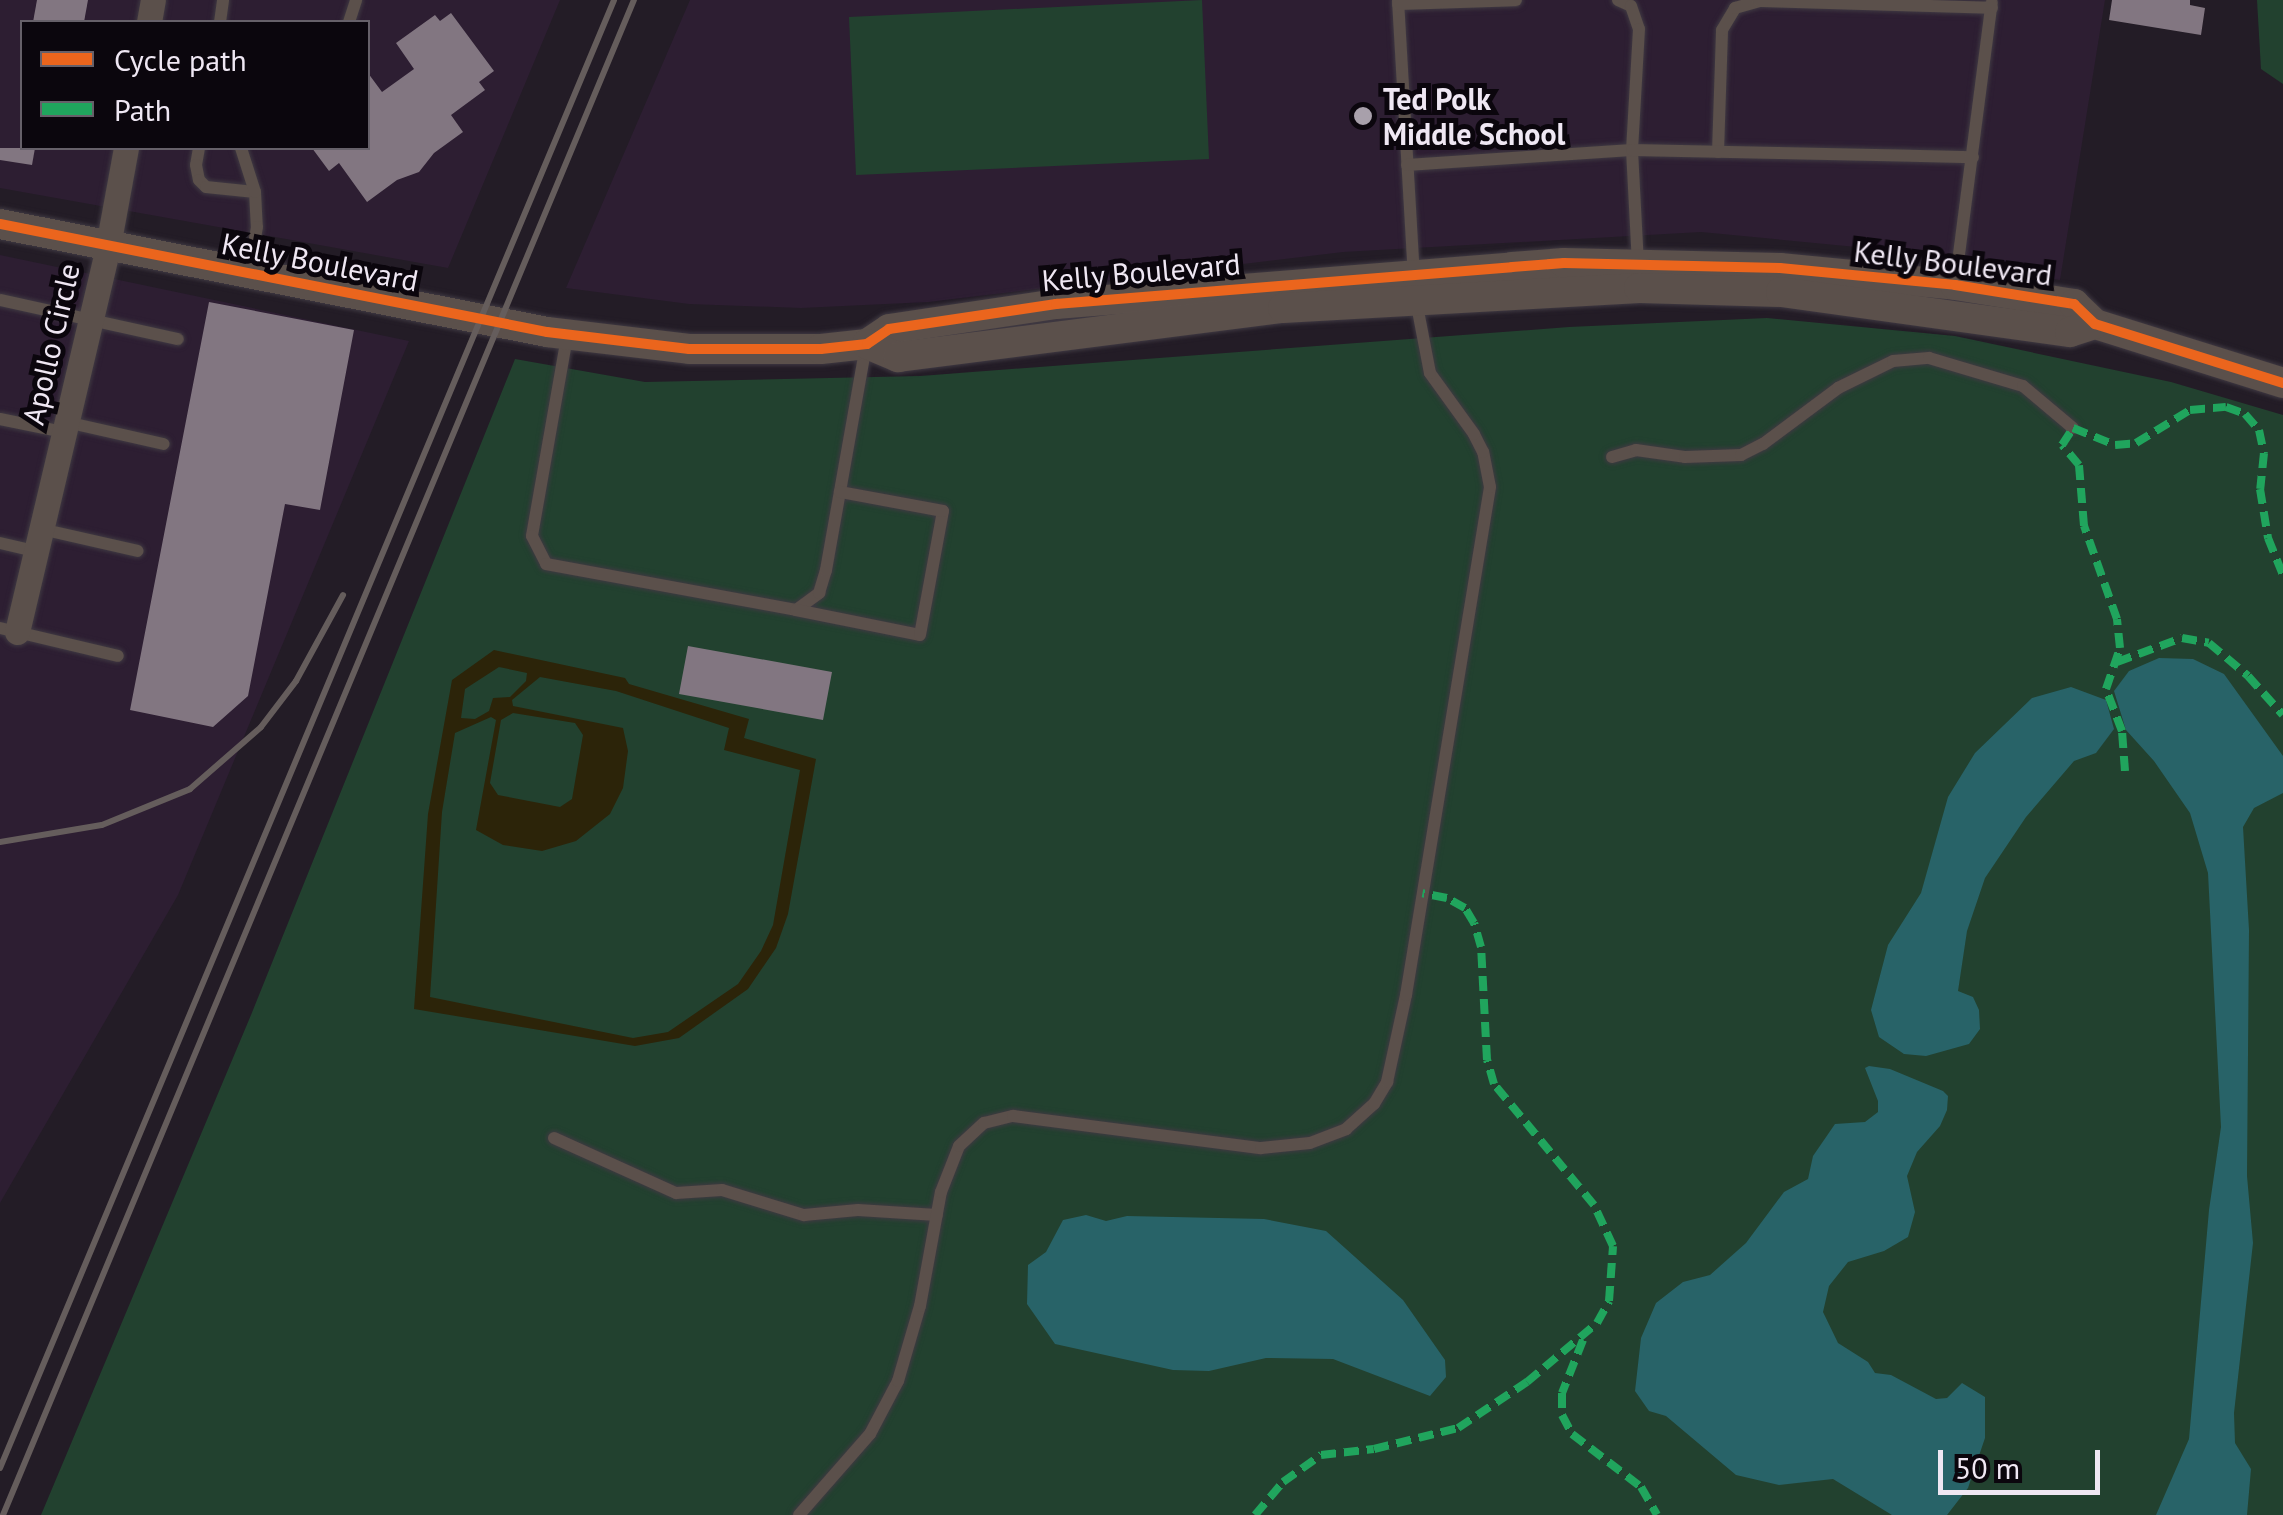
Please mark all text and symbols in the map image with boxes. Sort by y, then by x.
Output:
legend [20,20,370,150]
text: Cycle path [114,40,247,79]
place label: Ted Polk Middle School [1383,81,1565,152]
text: Path [114,90,171,129]
marker: Ted Polk Middle School [1352,105,1374,127]
street label: Kelly Boulevard [218,225,422,299]
street label: Kelly Boulevard [1851,233,2055,293]
street label: Kelly Boulevard [1040,245,1242,299]
street label: Apollo Circle [15,260,87,428]
scale bar [1943,1430,2106,1492]
text: 50 m [1955,1448,2020,1487]

